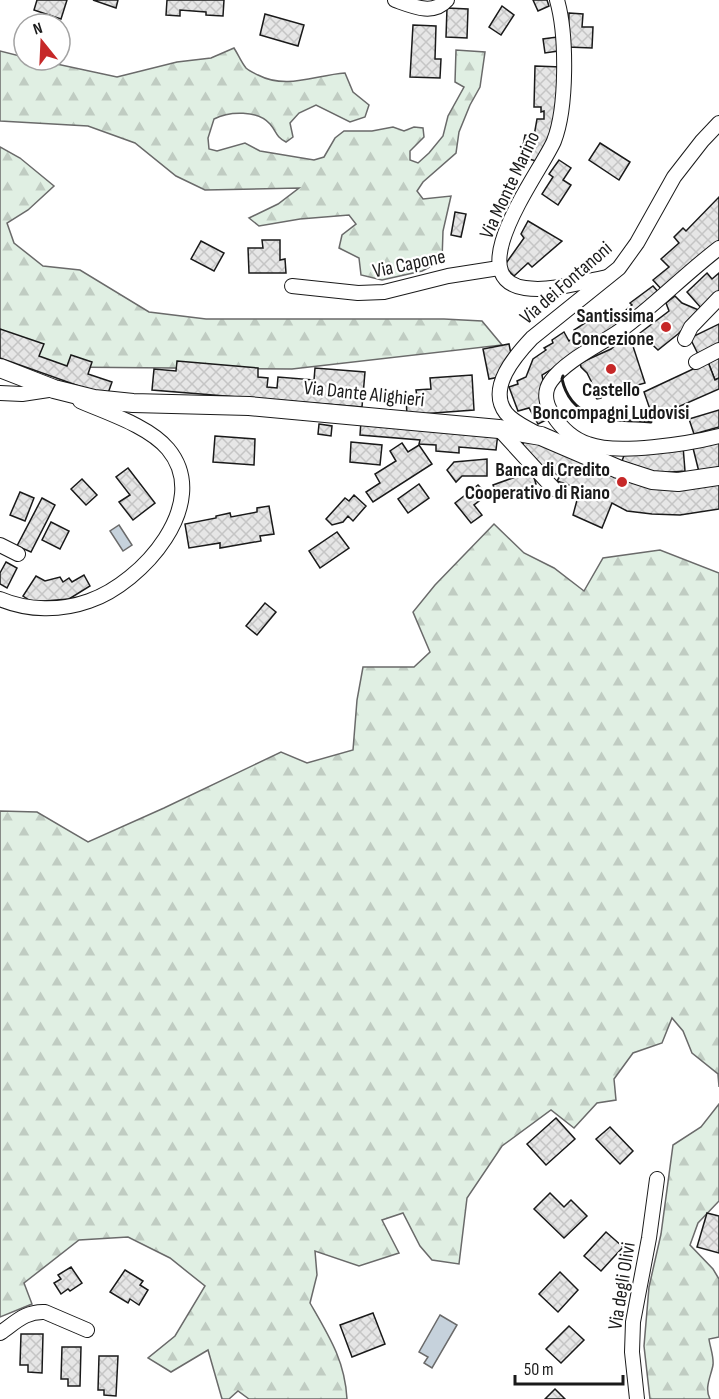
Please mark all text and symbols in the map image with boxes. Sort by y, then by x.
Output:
north arrow [12,12,72,72]
text: N [31,19,45,40]
street label: Via Monte Marino [475,128,545,242]
street label: Via dei Fontanoni [515,237,617,329]
street label: Via Capone [370,245,448,283]
place label: Santissima Concezione [571,304,654,351]
marker: Santissima Concezione [659,320,673,334]
marker: Castello Boncompagni Ludovisi [604,362,618,376]
street label: Via Dante Alighieri [302,376,426,412]
place label: Castello Boncompagni Ludovisi [533,378,689,425]
place label: Banca di Credito Cooperativo di Riano [465,458,610,505]
marker: Banca di Credito Cooperativo di Riano [615,475,629,489]
street label: Via degli Olivi [603,1241,641,1331]
scale bar [515,1348,623,1386]
text: 50 m [524,1359,554,1380]

